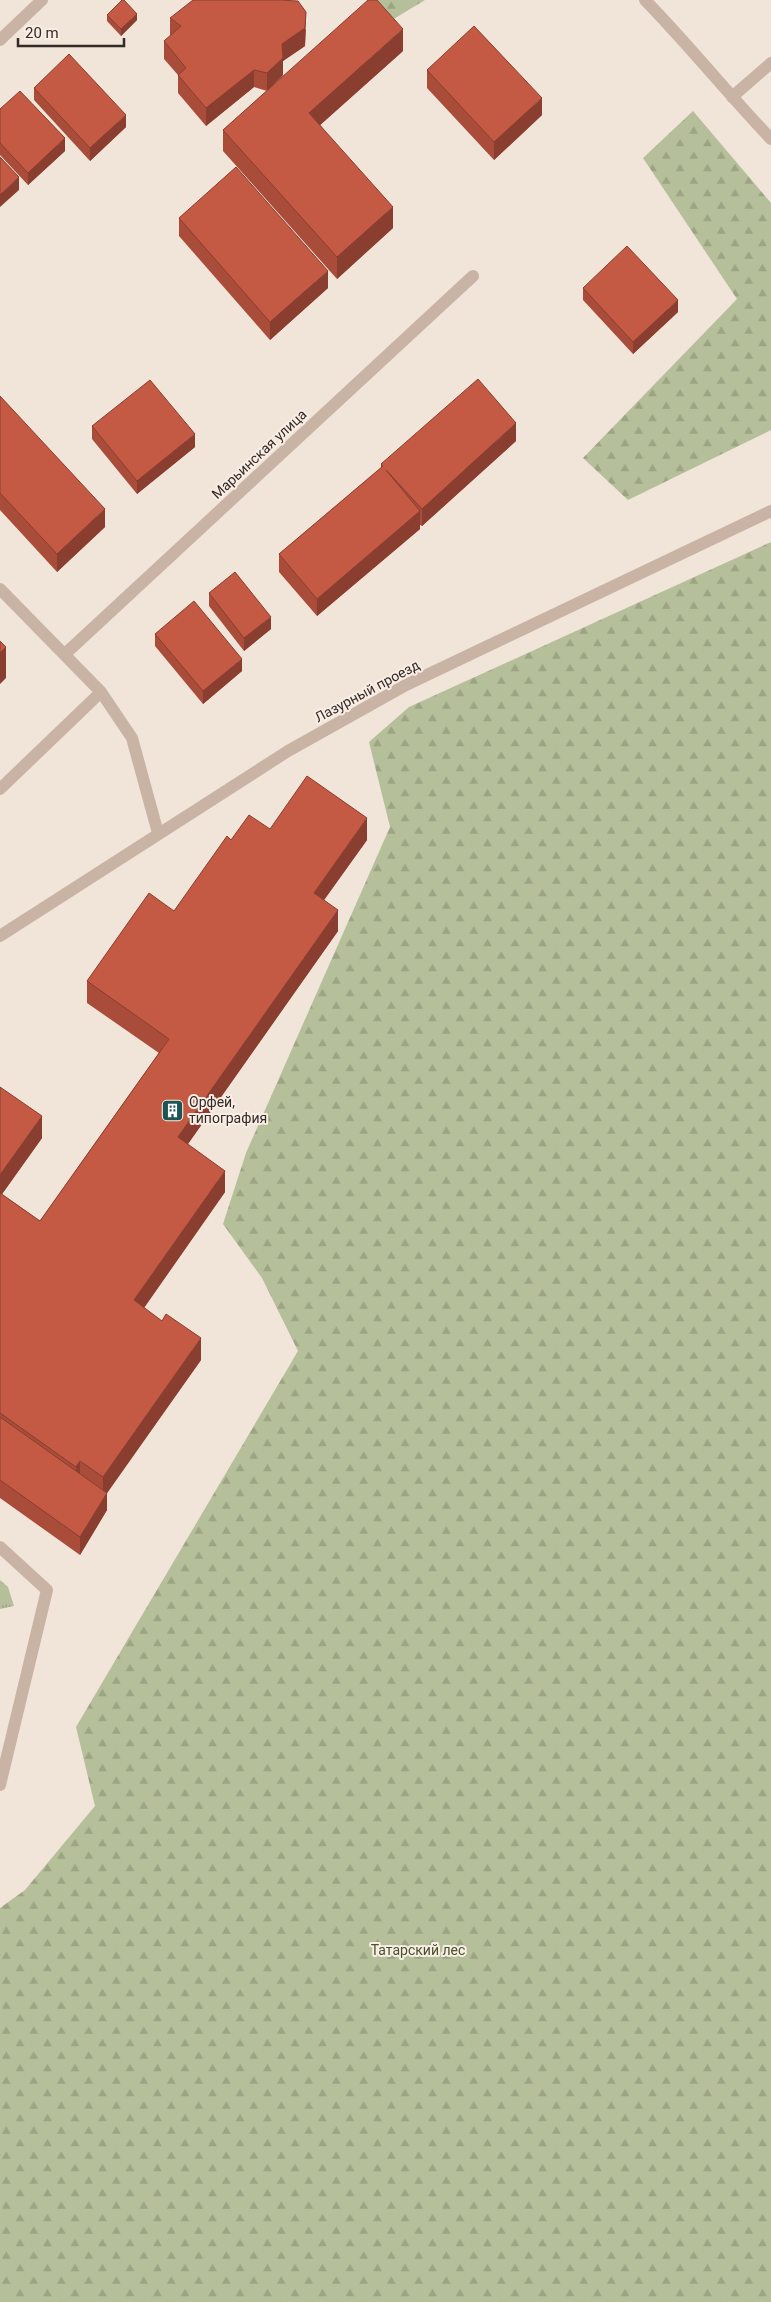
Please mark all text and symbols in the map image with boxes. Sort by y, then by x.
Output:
scale bar [18,15,124,47]
text: 20 m [25,24,59,42]
street label: Марьинская улица [208,406,310,502]
street label: Лазурный проезд [312,656,423,725]
place label: Орфей, типография [189,1094,267,1126]
building icon: Орфей, типография [161,1098,185,1122]
park label: Татарский лес [371,1942,465,1958]

